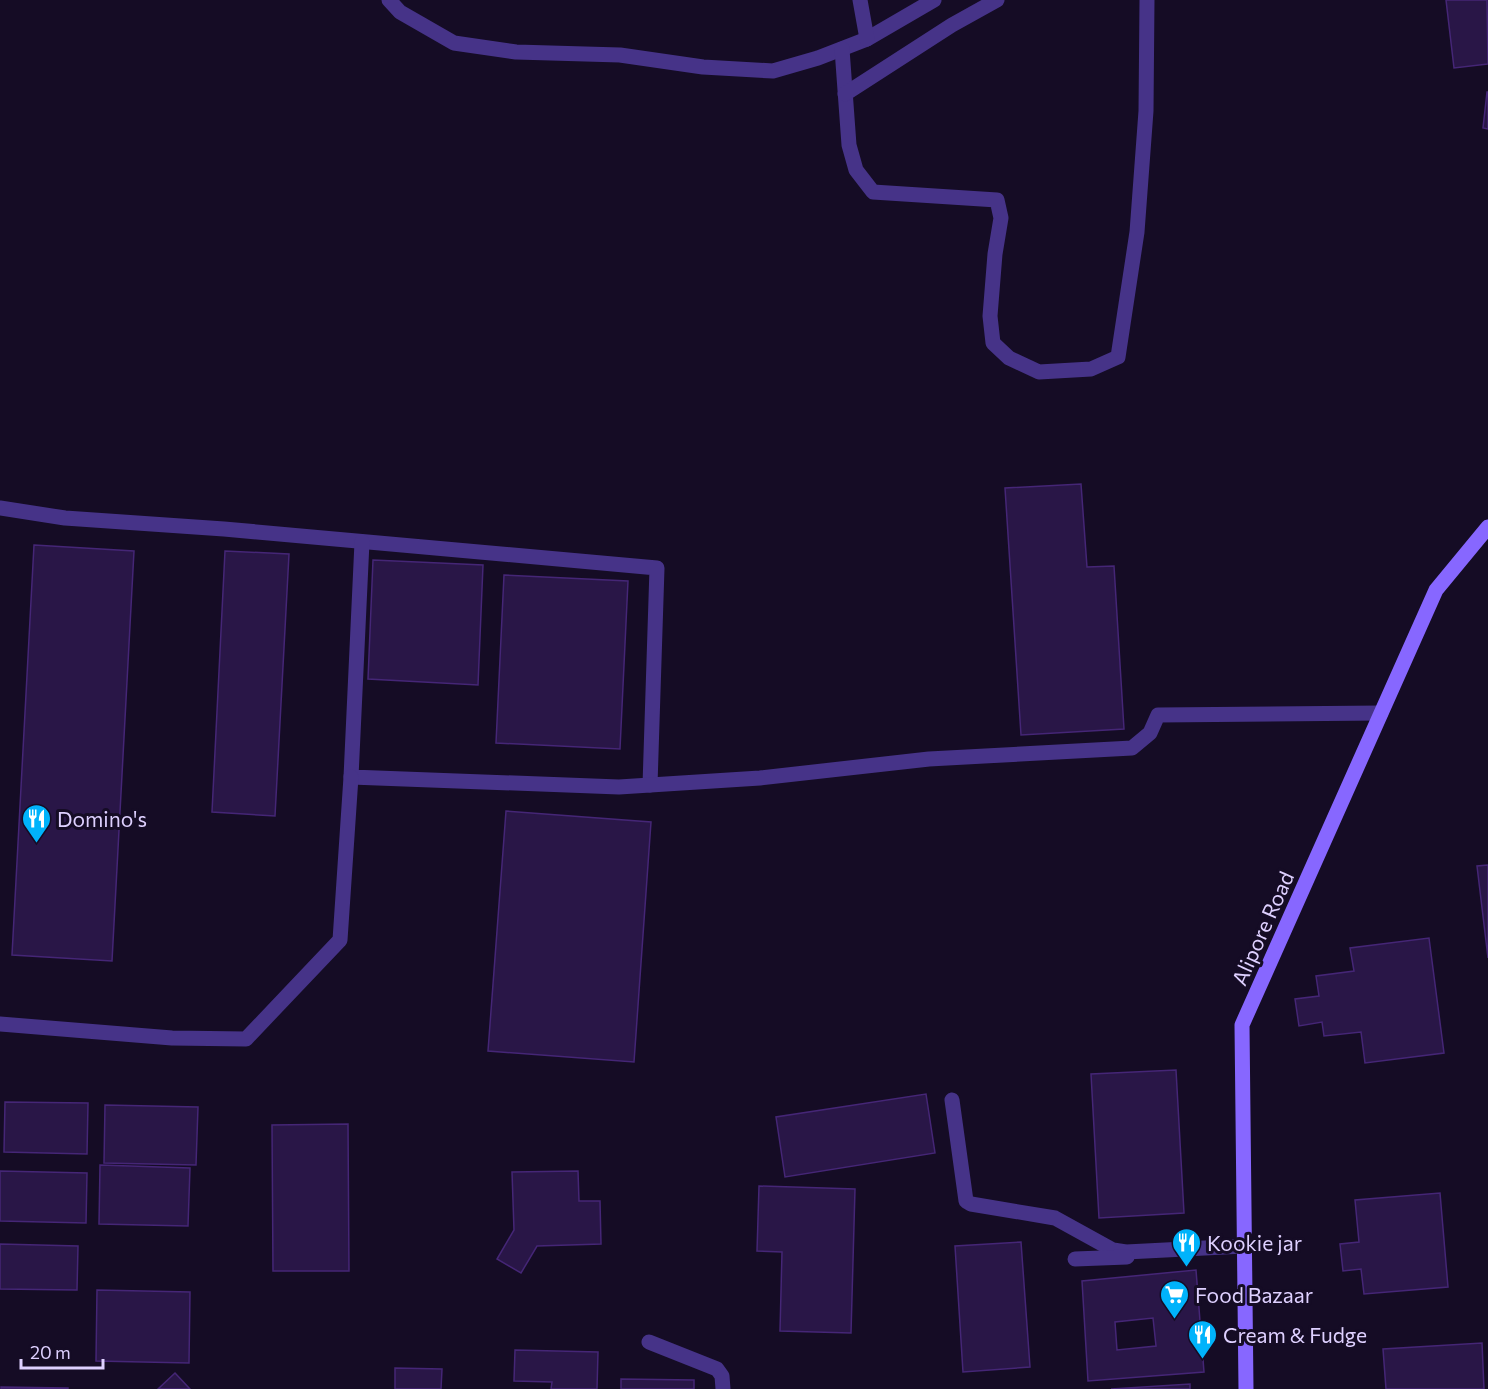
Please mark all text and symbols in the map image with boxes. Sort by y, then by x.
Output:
restaurant icon: Domino's [20,802,52,844]
place label: Domino's [57,806,147,831]
street label: Alipore Road [1226,867,1298,989]
restaurant icon: Kookie jar [1170,1226,1202,1268]
place label: Kookie jar [1207,1230,1302,1255]
supermarket icon: Food Bazaar [1158,1278,1190,1320]
place label: Food Bazaar [1195,1282,1313,1307]
restaurant icon: Cream & Fudge [1186,1318,1218,1360]
place label: Cream & Fudge [1223,1322,1367,1347]
scale bar [21,1332,104,1370]
text: 20 m [30,1341,71,1363]

